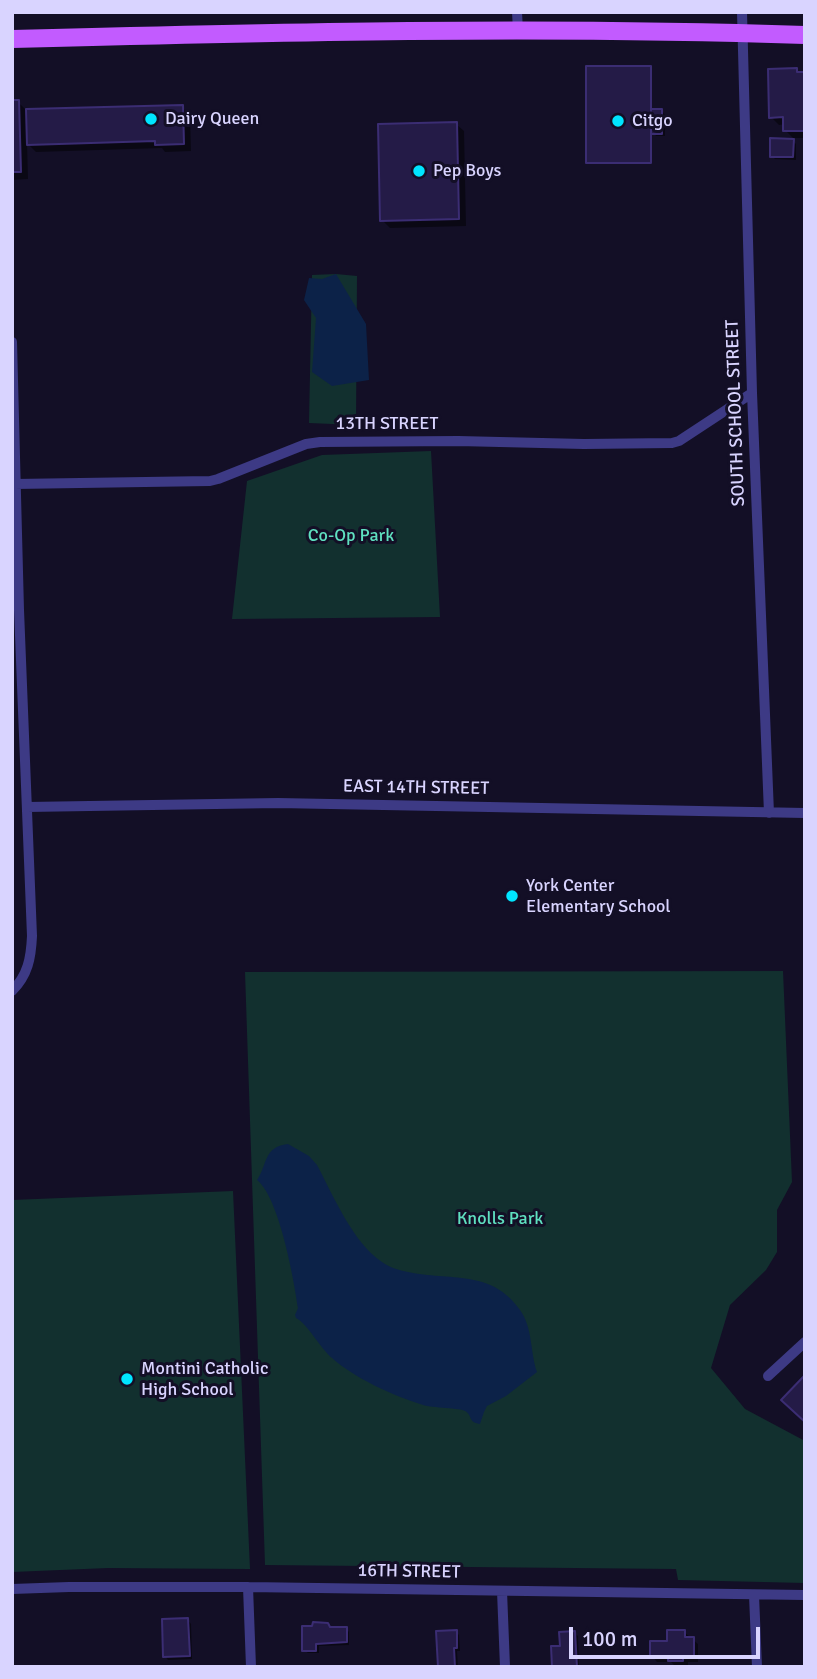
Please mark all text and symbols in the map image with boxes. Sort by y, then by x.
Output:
place label: Dairy Queen [165,108,259,130]
place label: Citgo [632,110,673,132]
marker: Dairy Queen [143,111,159,127]
marker: Citgo [610,113,626,129]
place label: Pep Boys [433,160,501,182]
marker: Pep Boys [411,163,427,179]
street label: SOUTH SCHOOL STREET [722,319,750,507]
street label: 13TH STREET [336,413,438,435]
park label: Co-Op Park [308,525,394,547]
street label: EAST 14TH STREET [343,776,489,800]
place label: York Center Elementary School [526,875,671,917]
marker: York Center Elementary School [504,888,520,904]
park label: Knolls Park [457,1208,543,1230]
place label: Montini Catholic High School [141,1358,268,1400]
marker: Montini Catholic High School [119,1371,135,1387]
street label: 16TH STREET [357,1560,461,1584]
scale bar [572,1612,763,1656]
text: 100 m [582,1626,637,1652]

